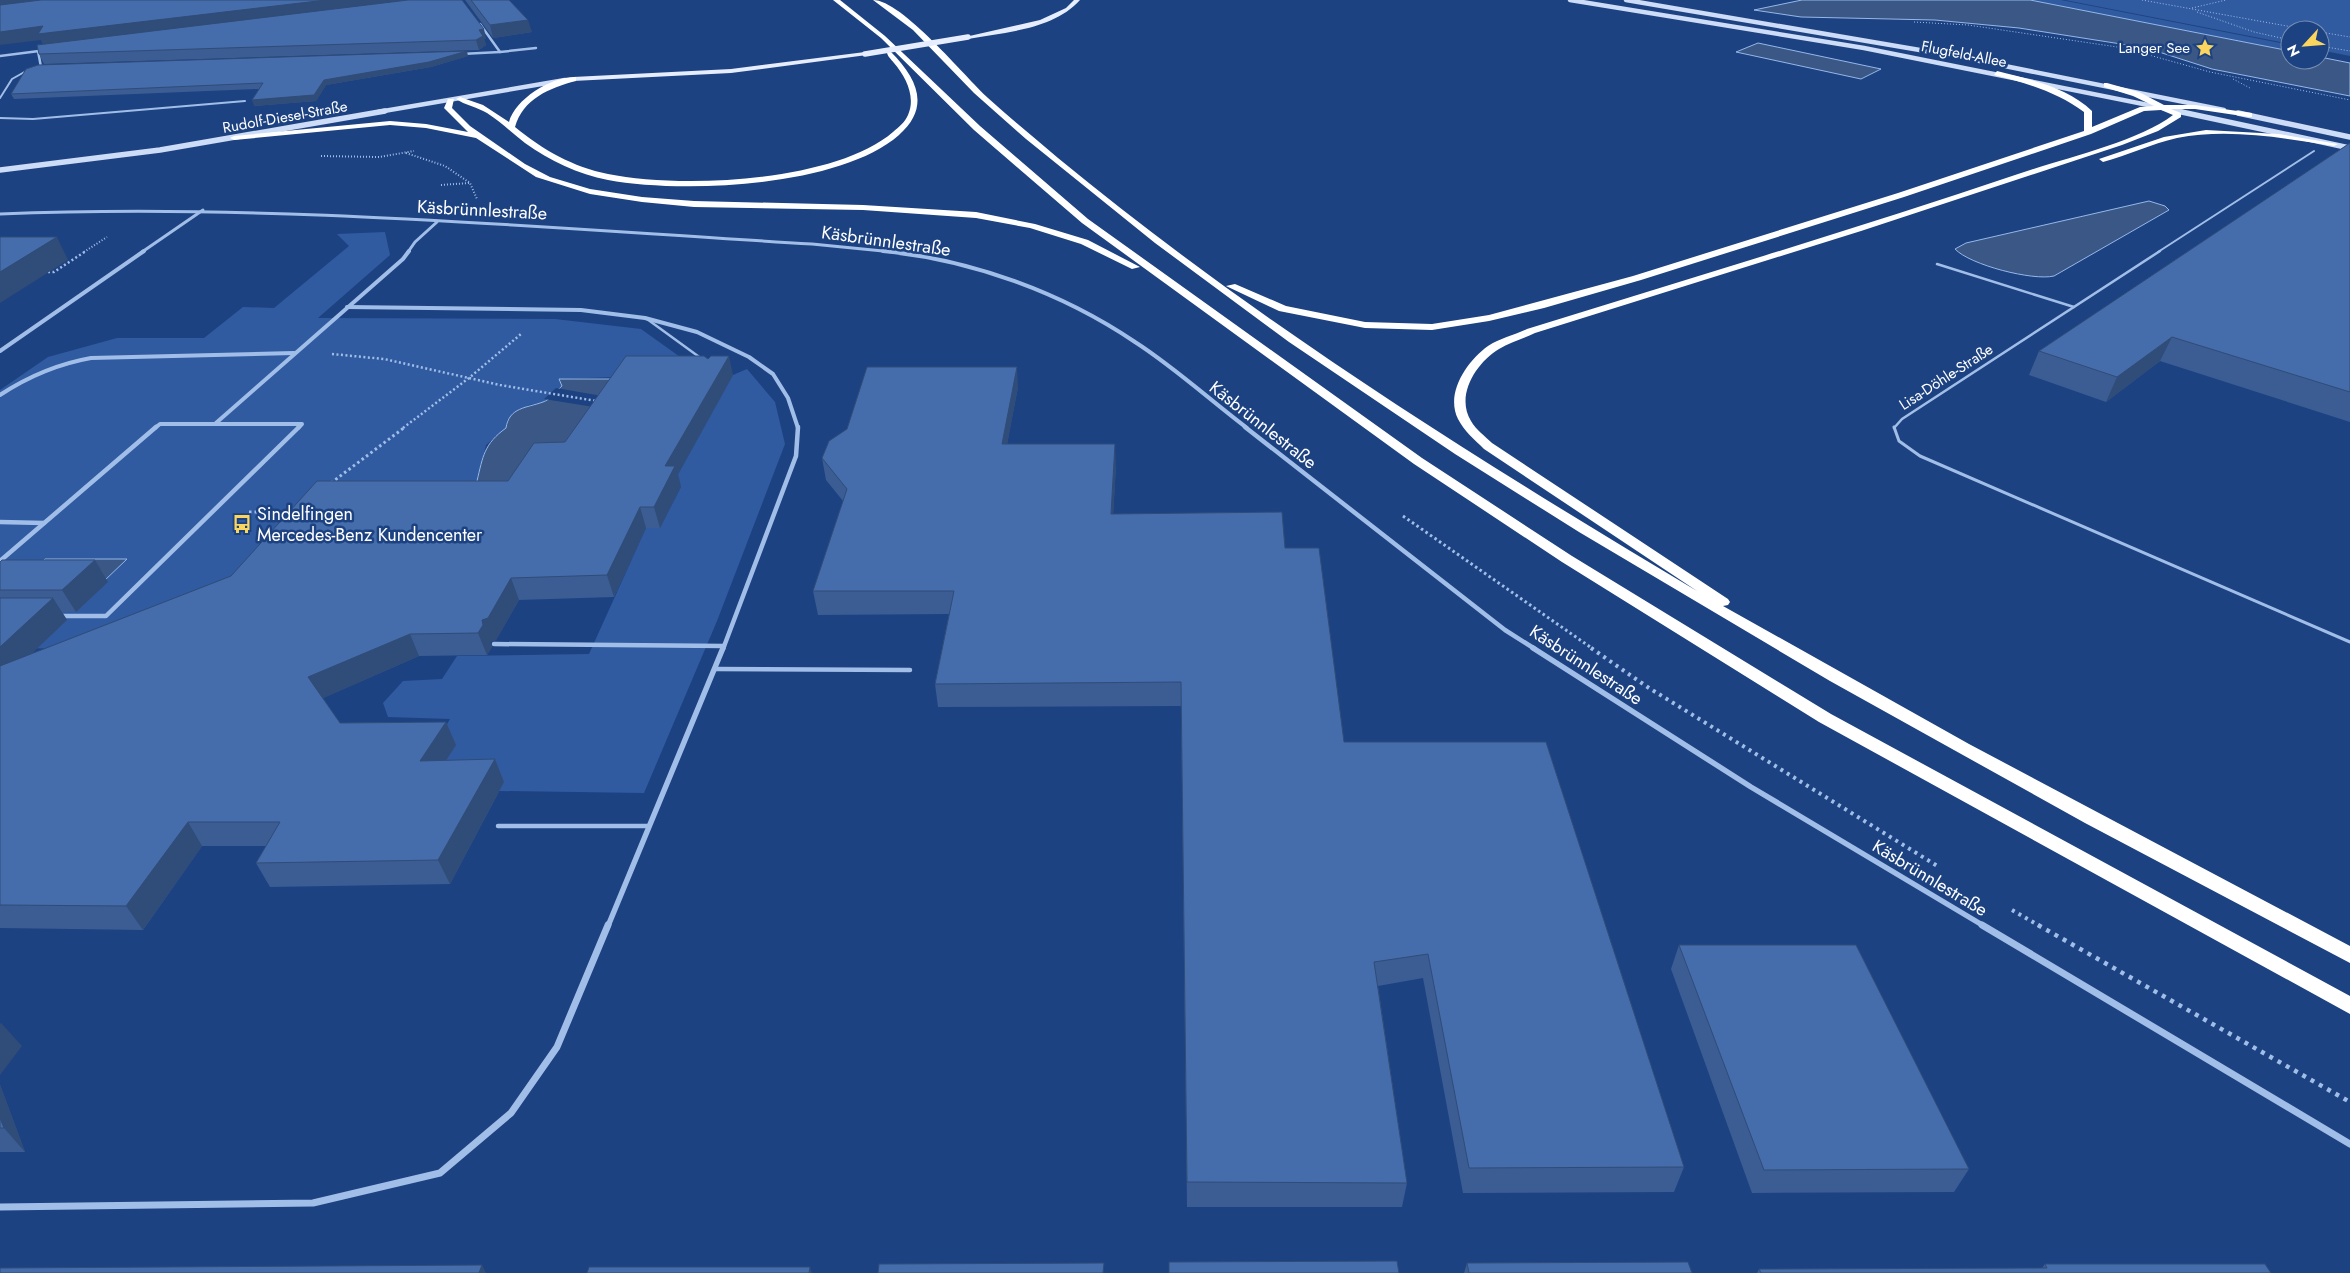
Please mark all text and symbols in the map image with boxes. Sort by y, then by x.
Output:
north arrow [2280,20,2330,70]
street label: Flugfeld-Allee [1919,35,2009,73]
place label: Langer See [2119,37,2190,59]
place icon: Langer See [2194,37,2216,59]
text: N [2282,41,2305,60]
street label: Rudolf-Diesel-Straße [221,95,349,139]
street label: Käsbrünnlestraße [416,194,548,226]
street label: Käsbrünnlestraße [820,219,952,263]
street label: Lisa-Döhle-Straße [1895,338,1998,416]
street label: Käsbrünnlestraße [1204,375,1322,475]
place label: Sindelfingen Mercedes-Benz Kundencenter [257,501,483,548]
bus stop icon: Sindelfingen Mercedes-Benz Kundencenter [231,513,253,535]
street label: Käsbrünnlestraße [1524,619,1648,711]
street label: Käsbrünnlestraße [1868,833,1992,923]

